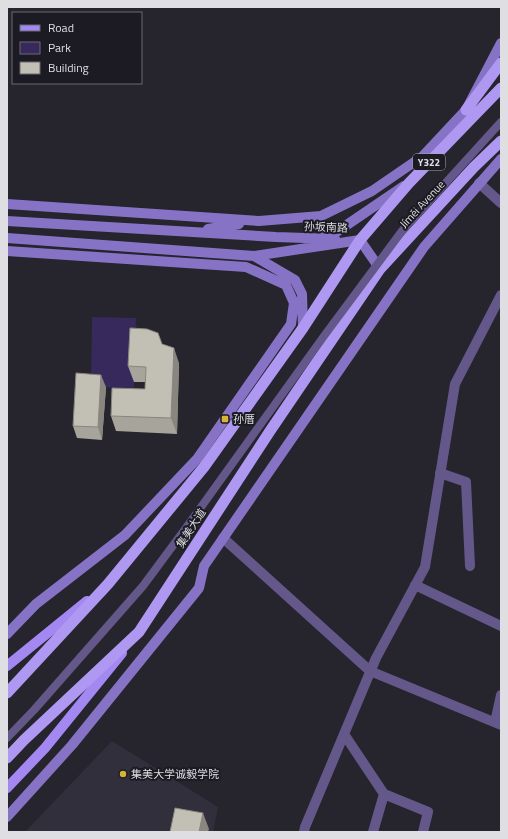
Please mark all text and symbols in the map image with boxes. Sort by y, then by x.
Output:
legend [12,12,142,84]
text: Road [48,18,74,37]
text: Park [48,38,71,57]
text: Building [48,58,89,77]
road number: Y322 [413,154,445,170]
street label: Jíměi Avenue [396,176,448,231]
street label: 孙坂南路 [304,218,348,236]
place label: 孙厝 [233,411,255,427]
marker: 孙厝 [220,414,230,424]
street label: 集美大道 [172,505,210,551]
place label: 集美大学诚毅学院 [131,766,219,782]
marker: 集美大学诚毅学院 [118,769,128,779]

